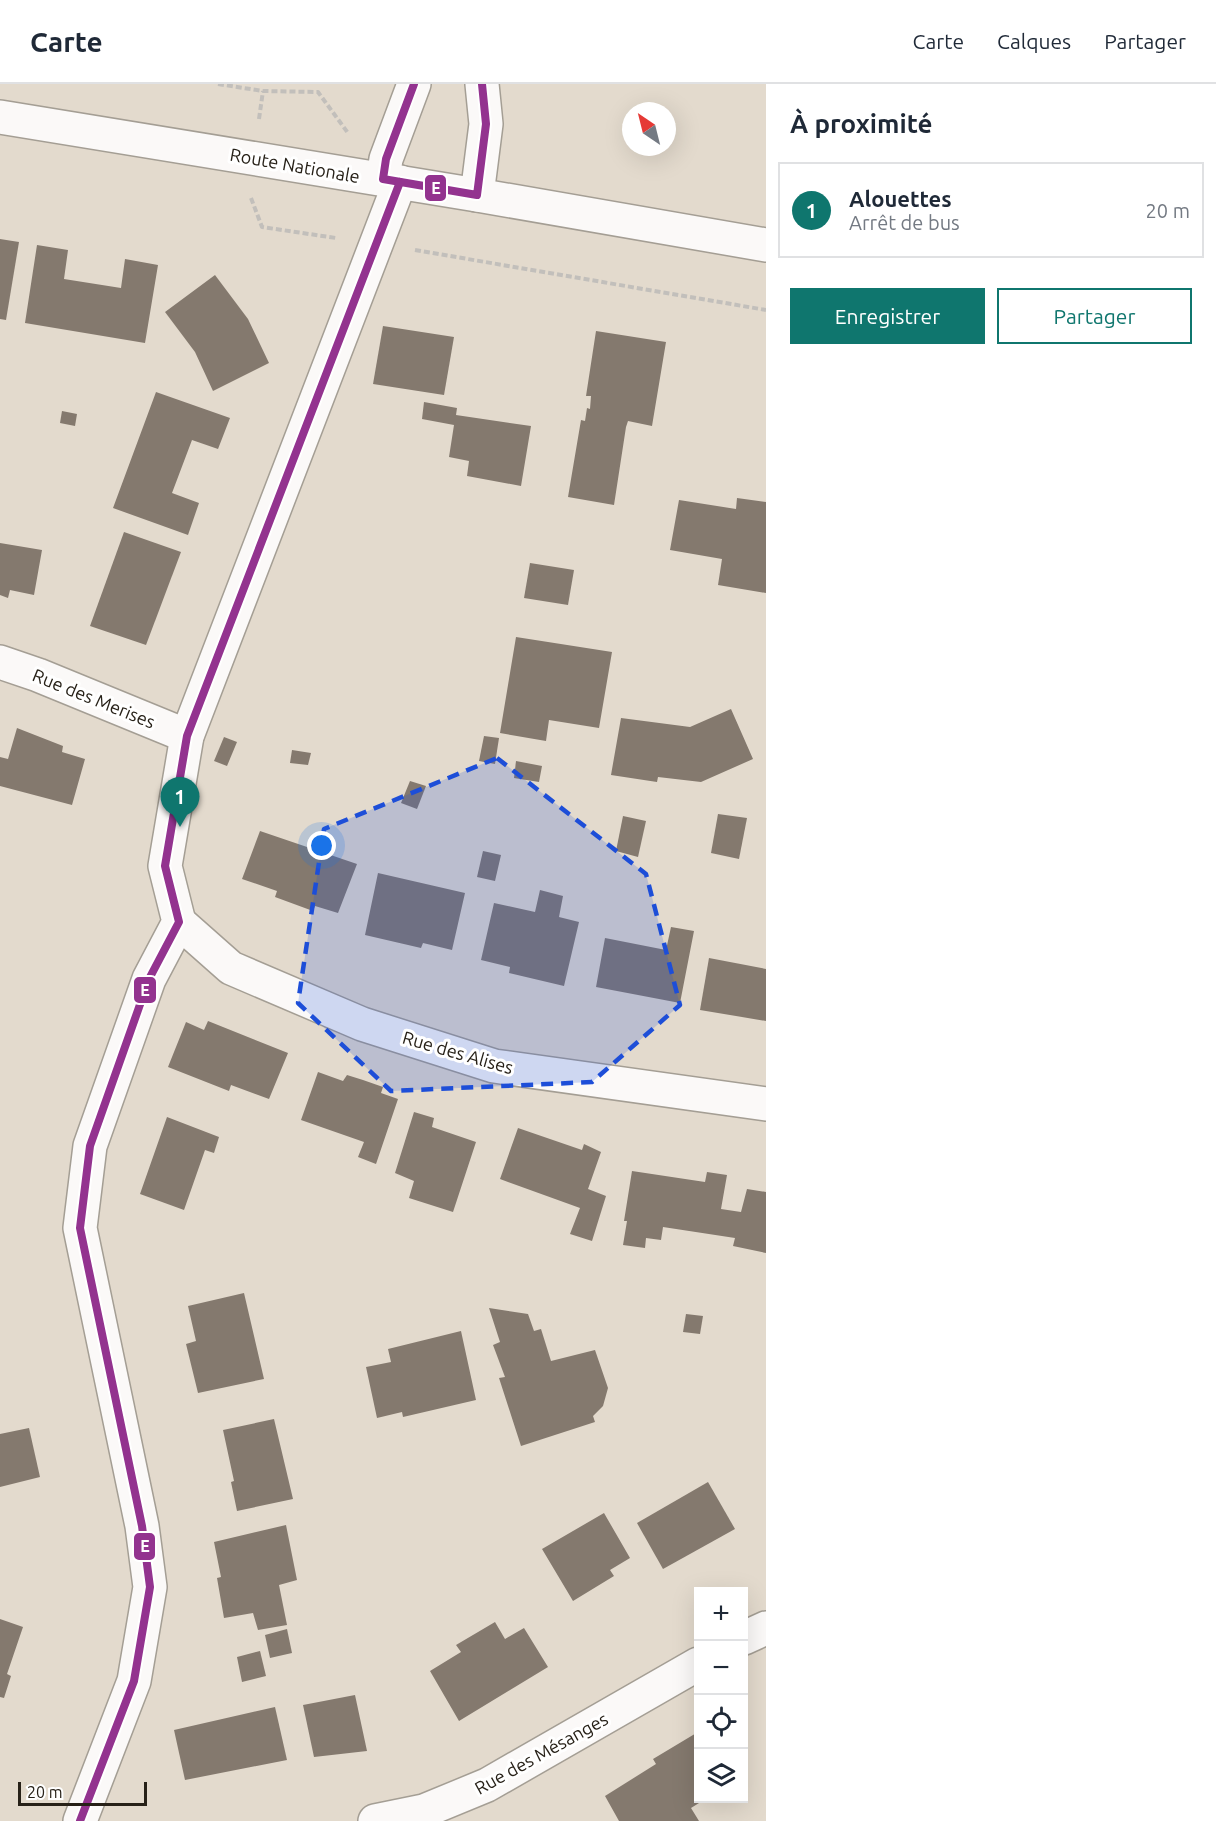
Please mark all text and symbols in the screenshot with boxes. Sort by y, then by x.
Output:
text: Carte [30,26,103,57]
text: Carte [913,29,964,53]
text: Calques [997,29,1071,53]
text: Partager [1104,29,1186,53]
north arrow [622,102,676,156]
text: À proximité [790,109,932,138]
street label: Route Nationale [229,144,361,186]
line badge: E [424,174,447,202]
text: E [431,179,441,197]
text: Alouettes [849,186,952,211]
text: 1 [806,199,817,222]
text: 20 m [1146,199,1190,222]
text: Arrêt de bus [849,211,960,234]
button: Enregistrer [790,288,985,344]
button: Partager [997,288,1192,344]
street label: Rue des Merises [30,664,158,732]
pin: 1 [160,778,200,827]
your location [307,831,336,860]
line badge: E [133,976,157,1004]
text: E [140,981,150,999]
street label: Rue des Alises [400,1027,516,1077]
line badge: E [133,1532,156,1561]
text: E [140,1537,150,1555]
map controls [694,1587,748,1803]
button: + [694,1587,748,1641]
button: − [694,1641,748,1695]
button: locate [694,1695,748,1749]
street label: Rue des Mésanges [471,1708,611,1798]
button: layers [694,1749,748,1803]
scale bar [18,1779,147,1806]
text: 20 m [27,1783,63,1801]

